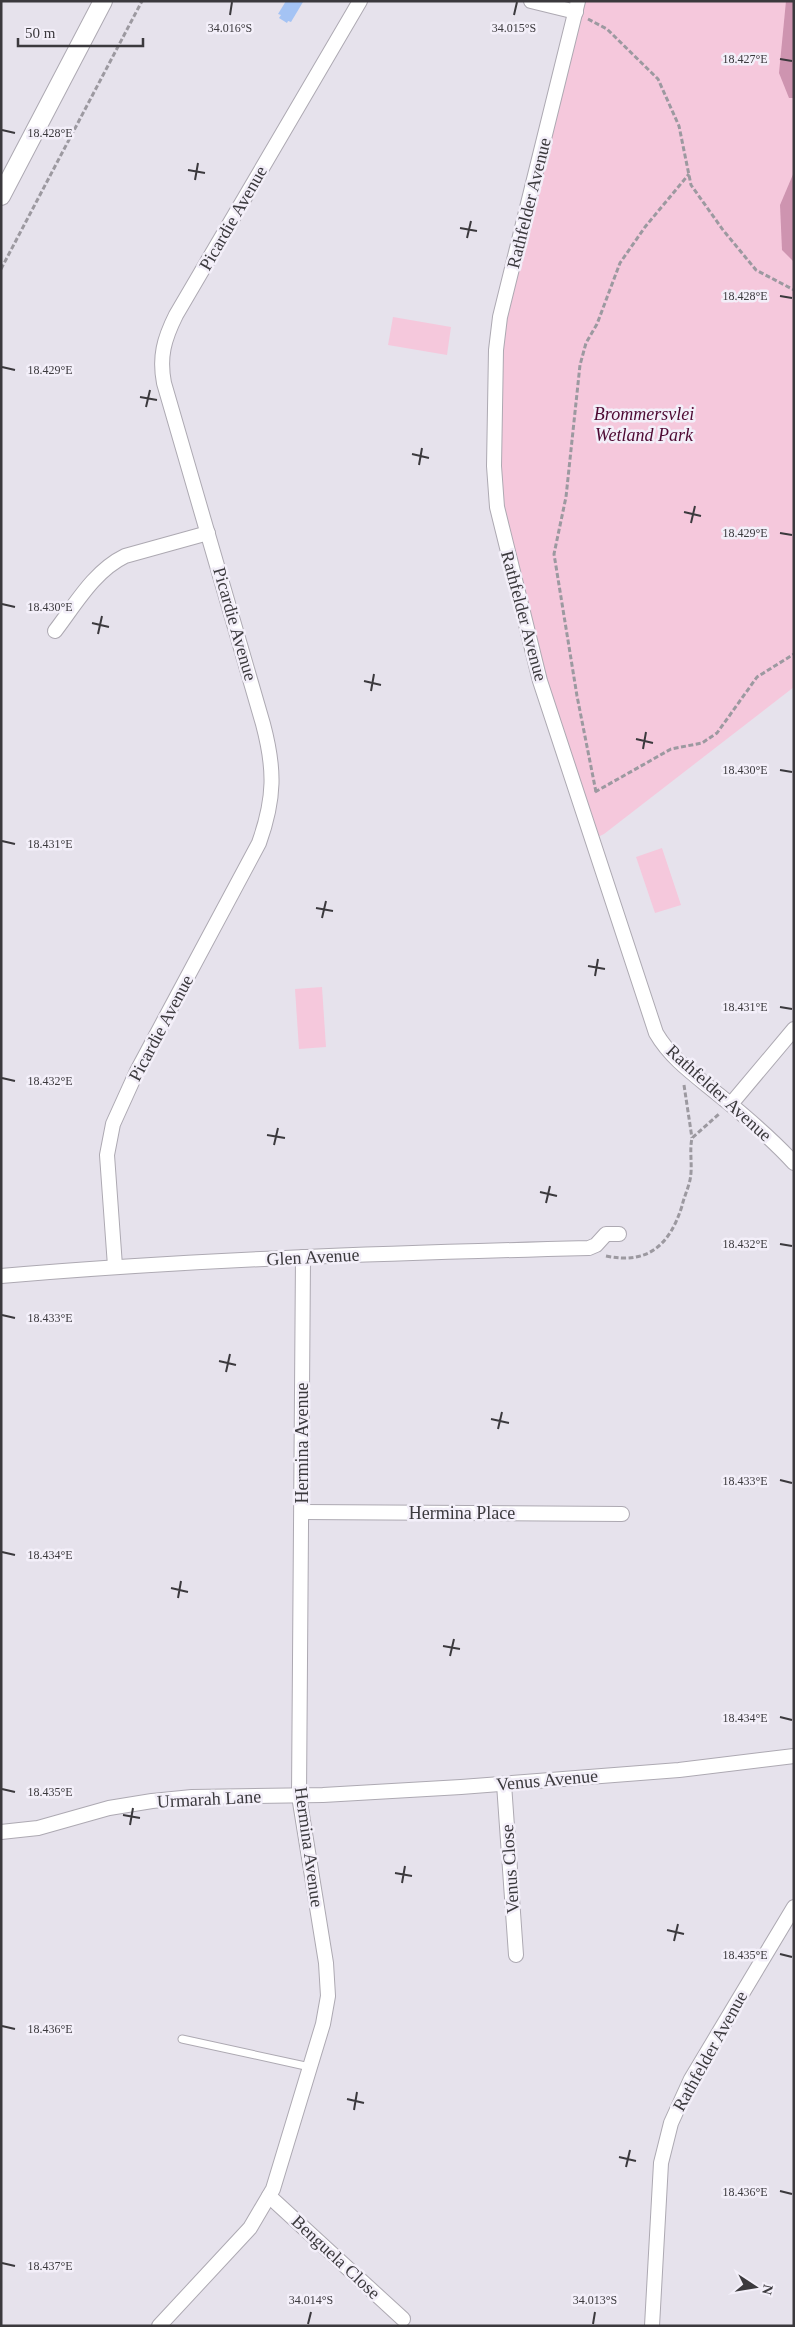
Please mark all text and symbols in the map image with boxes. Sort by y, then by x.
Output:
scale bar [18,15,142,47]
text: 34.016°S [208,21,252,35]
text: 34.015°S [492,21,536,35]
text: 50 m [25,25,56,41]
text: 18.427°E [722,52,768,66]
text: 18.428°E [27,126,73,140]
street label: Rathfelder Avenue [503,136,555,270]
street label: Picardie Avenue [195,162,271,274]
text: 18.428°E [722,289,768,303]
text: 18.429°E [27,363,73,377]
park label: Brommersvlei Wetland Park [594,404,694,445]
text: 18.429°E [722,526,768,540]
street label: Rathfelder Avenue [497,549,551,683]
street label: Picardie Avenue [209,565,261,683]
text: 18.430°E [27,600,73,614]
text: 18.430°E [722,763,768,777]
text: 18.431°E [27,837,73,851]
street label: Picardie Avenue [125,972,197,1084]
text: 18.431°E [722,1000,768,1014]
street label: Rathfelder Avenue [662,1041,776,1145]
text: 18.432°E [27,1074,73,1088]
text: 18.432°E [722,1237,768,1251]
street label: Glen Avenue [266,1245,360,1269]
text: 18.433°E [27,1311,73,1325]
street label: Hermina Avenue [292,1382,312,1504]
text: 18.433°E [722,1474,768,1488]
street label: Hermina Place [409,1503,515,1523]
text: 18.434°E [27,1548,73,1562]
text: 18.434°E [722,1711,768,1725]
street label: Venus Avenue [495,1766,599,1794]
text: 18.435°E [27,1785,73,1799]
street label: Urmarah Lane [156,1786,262,1812]
street label: Hermina Avenue [291,1786,327,1908]
street label: Venus Close [497,1824,523,1914]
text: 18.435°E [722,1948,768,1962]
street label: Rathfelder Avenue [669,1987,751,2115]
text: 18.436°E [27,2022,73,2036]
text: 18.436°E [722,2185,768,2199]
street label: Benguela Close [288,2211,384,2303]
text: 18.437°E [27,2259,73,2273]
north arrow [730,2262,780,2312]
text: N [759,2283,776,2296]
text: 34.014°S [289,2293,333,2307]
text: 34.013°S [573,2293,617,2307]

